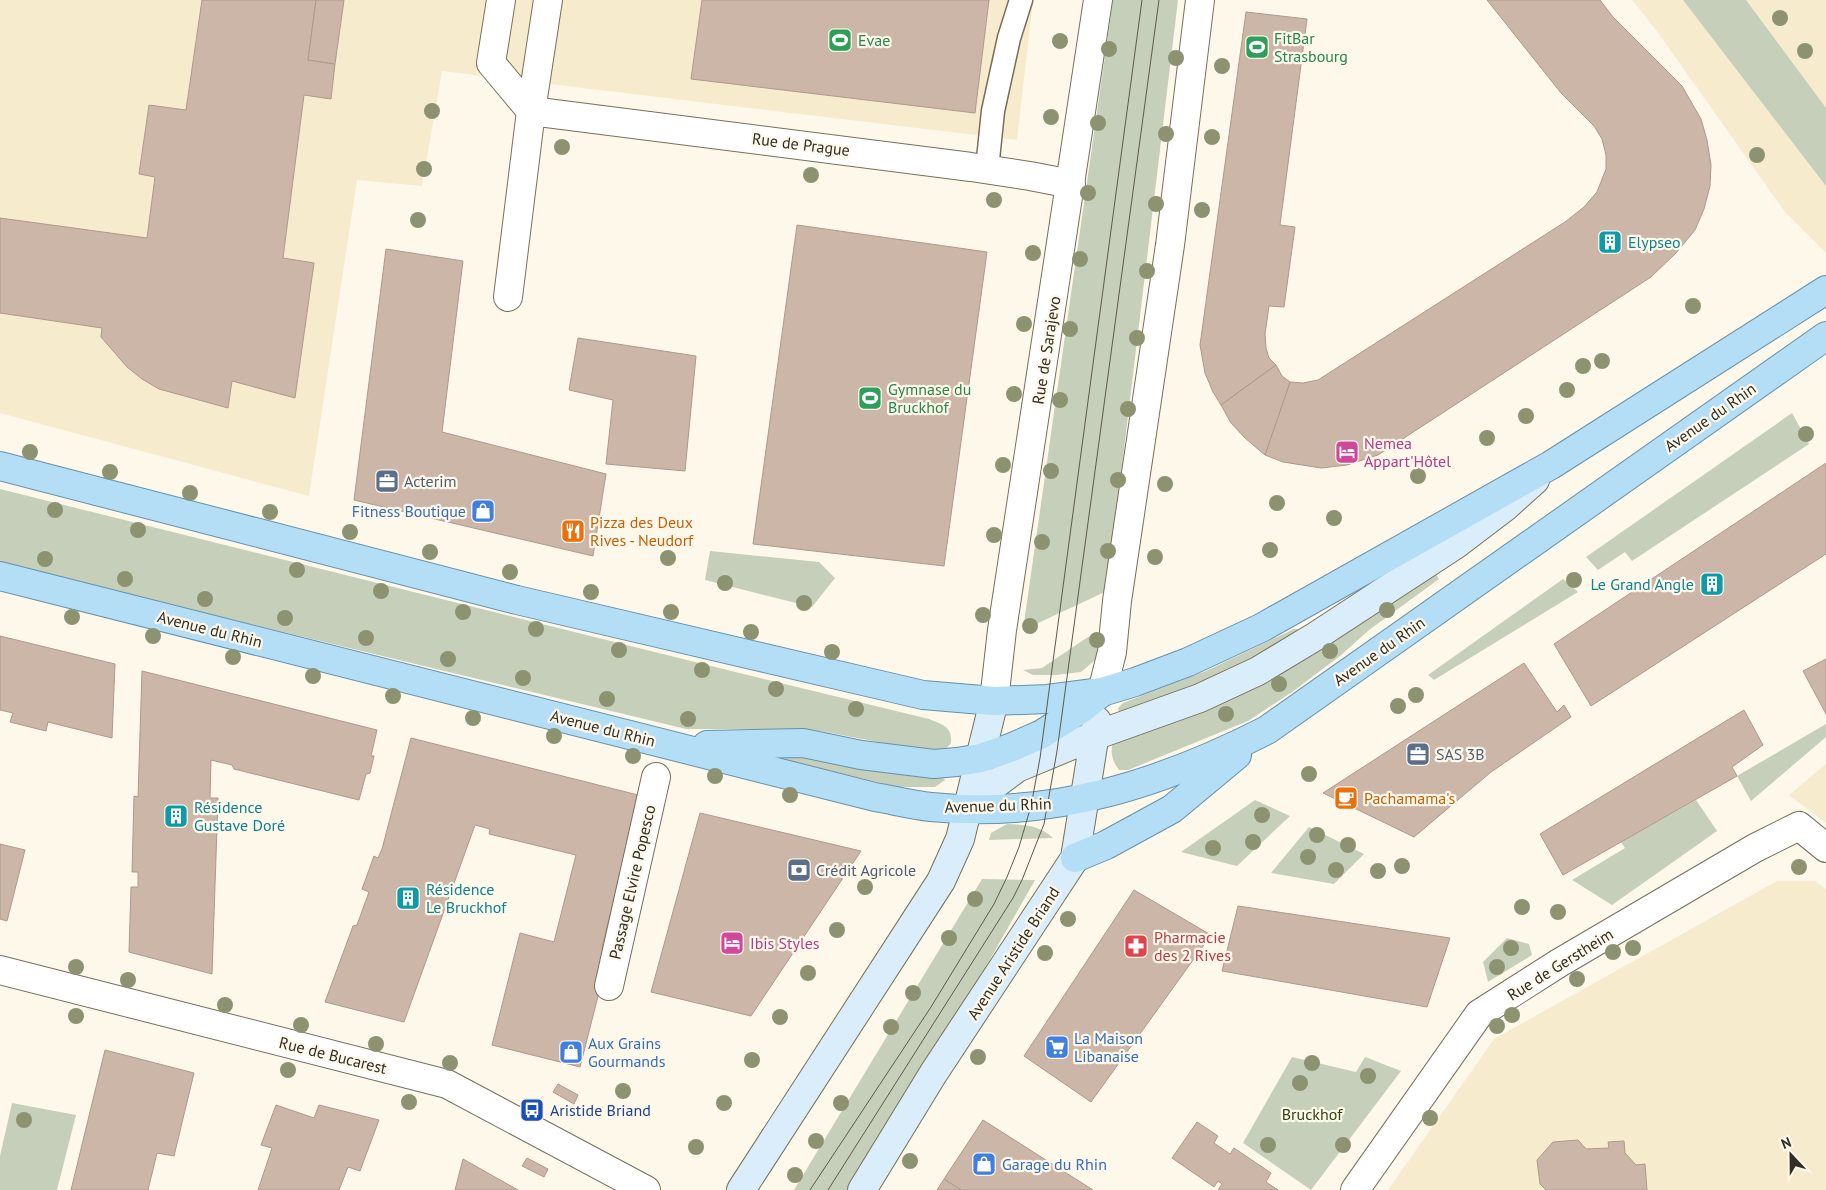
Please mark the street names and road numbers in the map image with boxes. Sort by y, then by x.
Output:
street label: Rue de Prague [751,128,851,160]
street label: Rue de Sarajevo [1028,294,1064,406]
street label: Avenue du Rhin [1660,378,1760,456]
street label: Avenue du Rhin [156,606,264,652]
street label: Avenue du Rhin [1329,612,1429,690]
street label: Avenue du Rhin [549,705,657,751]
street label: Avenue du Rhin [944,793,1052,817]
street label: Passage Elvire Popesco [605,803,659,961]
street label: Avenue Aristide Briand [963,883,1063,1023]
street label: Rue de Gerstheim [1503,923,1617,1005]
street label: Rue de Bucarest [277,1032,389,1078]

